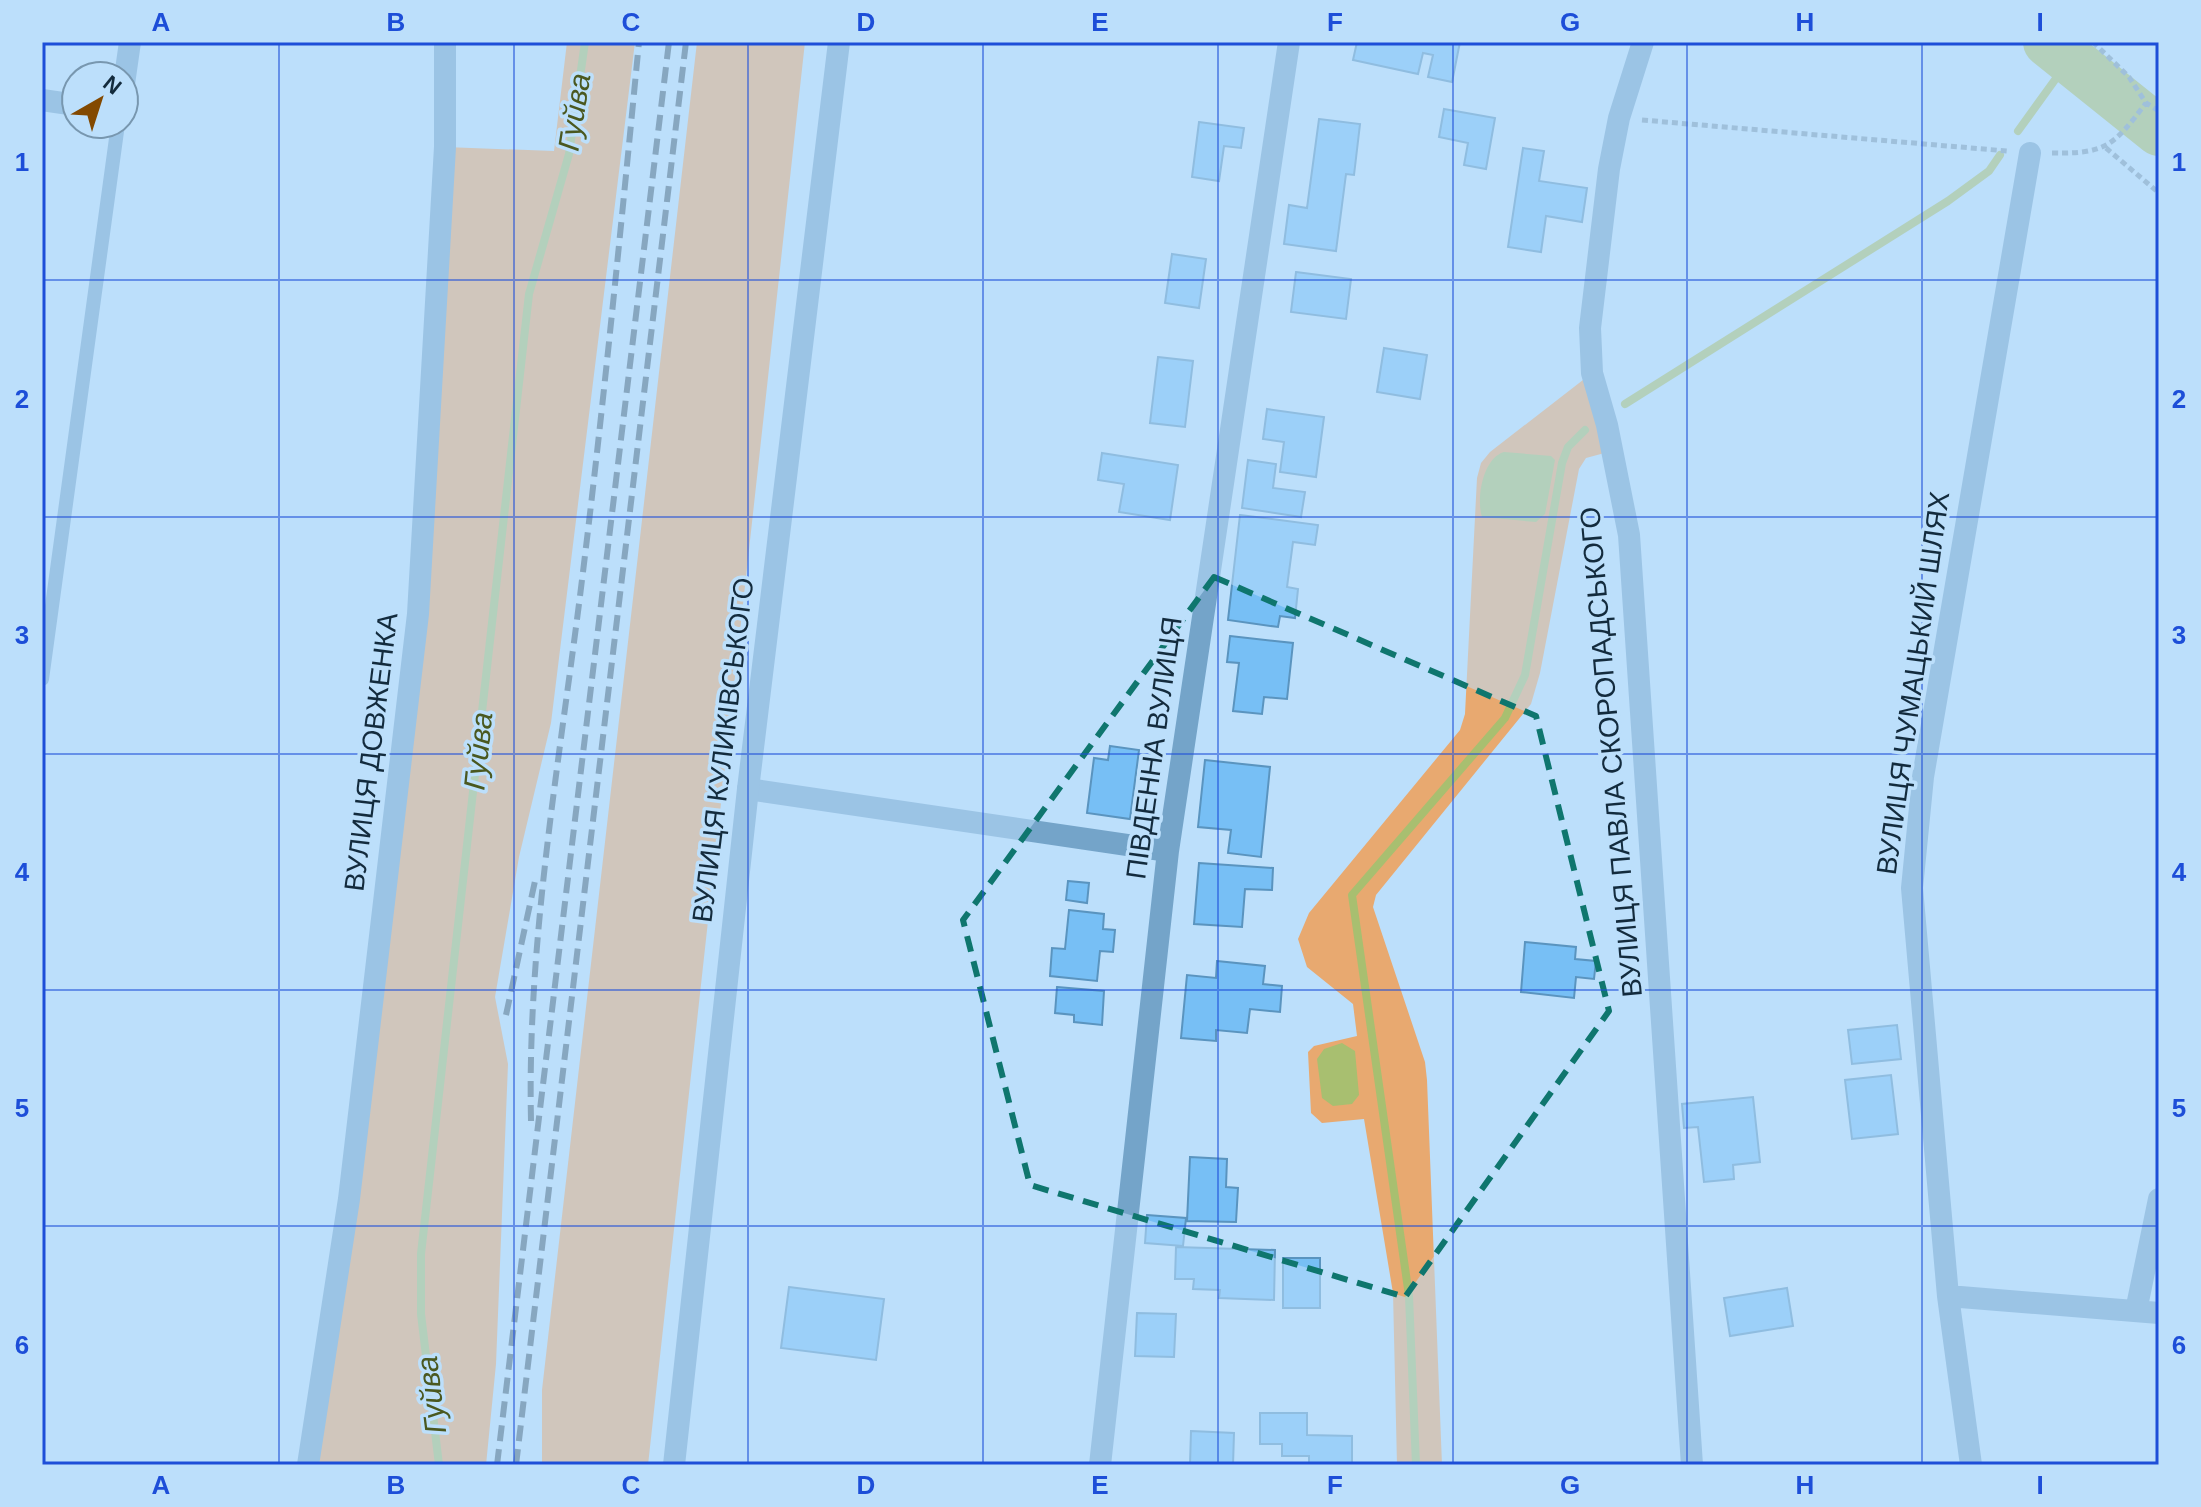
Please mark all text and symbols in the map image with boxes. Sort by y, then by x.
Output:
text: A [152,7,171,37]
text: B [387,7,405,37]
text: C [622,7,641,37]
text: D [857,7,875,37]
text: E [1091,7,1109,37]
text: F [1327,7,1343,37]
text: G [1560,7,1580,37]
text: H [1796,7,1814,37]
text: I [2036,7,2044,37]
north arrow [60,60,140,140]
text: N [98,70,126,100]
water label: Гуйва [552,71,596,153]
text: 1 [15,147,29,177]
text: 1 [2172,147,2186,177]
text: 2 [15,384,29,414]
text: 2 [2172,384,2186,414]
street label: ВУЛИЦЯ ЧУМАЦЬКИЙ ШЛЯХ [1871,489,1955,877]
street label: ВУЛИЦЯ ПАВЛА СКОРОПАДСЬКОГО [1574,506,1648,998]
street label: ВУЛИЦЯ КУЛИКІВСЬКОГО [686,576,760,924]
street label: ВУЛИЦЯ ДОВЖЕНКА [339,611,404,893]
street label: ПІВДЕННА ВУЛИЦЯ [1120,615,1188,881]
text: 3 [15,620,29,650]
text: 3 [2172,620,2186,650]
water label: Гуйва [457,710,499,792]
text: 4 [15,857,30,887]
text: 4 [2172,857,2187,887]
text: 5 [15,1093,29,1123]
text: 5 [2172,1093,2186,1123]
text: 6 [15,1330,29,1360]
text: 6 [2172,1330,2186,1360]
water label: Гуйва [410,1354,452,1436]
text: A [152,1470,171,1500]
text: B [387,1470,405,1500]
text: C [622,1470,641,1500]
text: D [857,1470,875,1500]
text: E [1091,1470,1109,1500]
text: F [1327,1470,1343,1500]
text: G [1560,1470,1580,1500]
text: H [1796,1470,1814,1500]
text: I [2036,1470,2044,1500]

